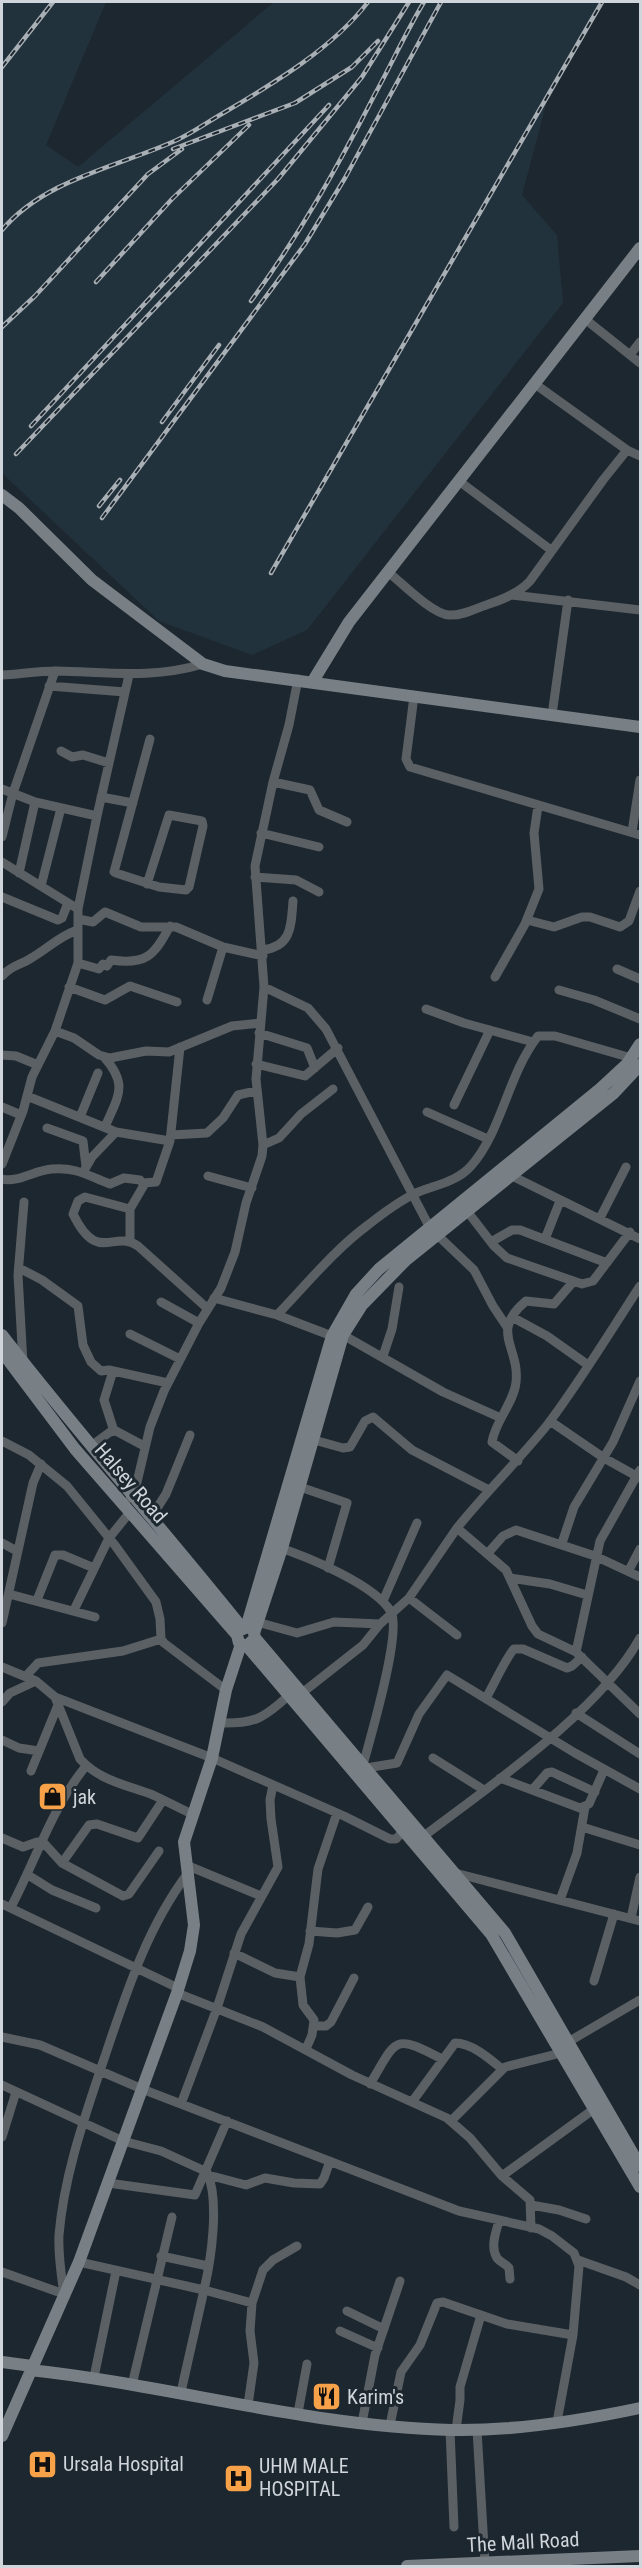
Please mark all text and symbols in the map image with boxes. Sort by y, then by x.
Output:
street label: Halsey Road [90,1438,172,1528]
shop icon: jak [36,1781,68,1813]
place label: jak [72,1785,96,1809]
restaurant icon: Karim's [310,2381,342,2413]
place label: Karim's [347,2385,404,2409]
hospital icon: Ursala Hospital [26,2448,58,2480]
place label: Ursala Hospital [63,2452,184,2476]
place label: UHM MALE HOSPITAL [259,2454,349,2501]
hospital icon: UHM MALE HOSPITAL [222,2462,254,2494]
street label: The Mall Road [466,2527,580,2557]

